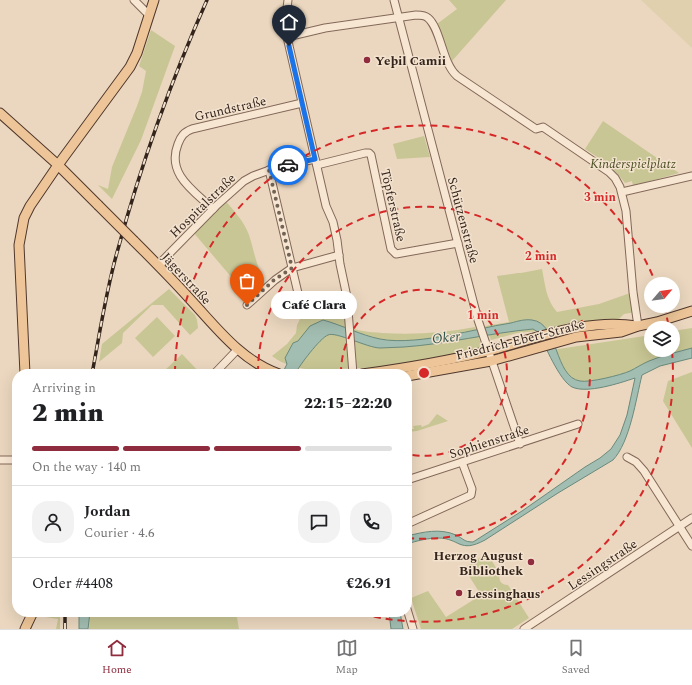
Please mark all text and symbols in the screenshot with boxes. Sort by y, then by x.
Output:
pin [272,5,306,46]
icon: home [278,11,300,33]
place label: Yeþil Camii [375,51,446,71]
marker: Yeþil Camii [362,55,372,65]
street label: Grundstraße [192,91,268,127]
courier [268,145,308,185]
icon: car [277,154,299,176]
park label: Kinderspielplatz [590,154,676,174]
street label: Töpferstraße [375,167,411,244]
street label: Hospitalstraße [165,169,240,243]
street label: Schützenstraße [442,175,484,266]
text: 3 min [584,188,617,207]
text: 2 min [525,247,558,266]
street label: Jägerstraße [157,248,216,309]
pin [230,264,264,305]
icon: bag [236,270,258,292]
north arrow [644,277,680,313]
map controls [644,277,680,357]
callout: Café Clara [271,291,357,319]
text: Café Clara [282,295,346,315]
text: 1 min [467,306,500,325]
street label: Friedrich-Ebert-Straße [454,314,587,366]
button: layers [644,321,680,357]
water label: Oker [431,326,461,349]
centre of rings [417,366,431,380]
text: Arriving in [32,378,96,398]
text: 22:15–22:20 [304,392,392,415]
text: 2 min [32,393,104,433]
street label: Sophienstraße [447,420,532,464]
text: On the way · 140 m [32,457,141,477]
text: Jordan [84,500,131,523]
button: person [32,501,74,543]
button: chat [298,501,340,543]
button: phone [350,501,392,543]
text: Courier · 4.6 [84,523,154,543]
street label: Lessingstraße [564,534,641,596]
place label: Herzog August Bibliothek [434,546,523,581]
marker: Herzog August Bibliothek [526,557,536,567]
text: Order #4408 [32,572,113,595]
text: €26.91 [346,572,392,595]
place label: Lessinghaus [467,584,540,604]
marker: Lessinghaus [454,588,464,598]
tab: Home [102,637,132,678]
tab: Map [336,637,358,678]
tab: Saved [562,637,590,678]

